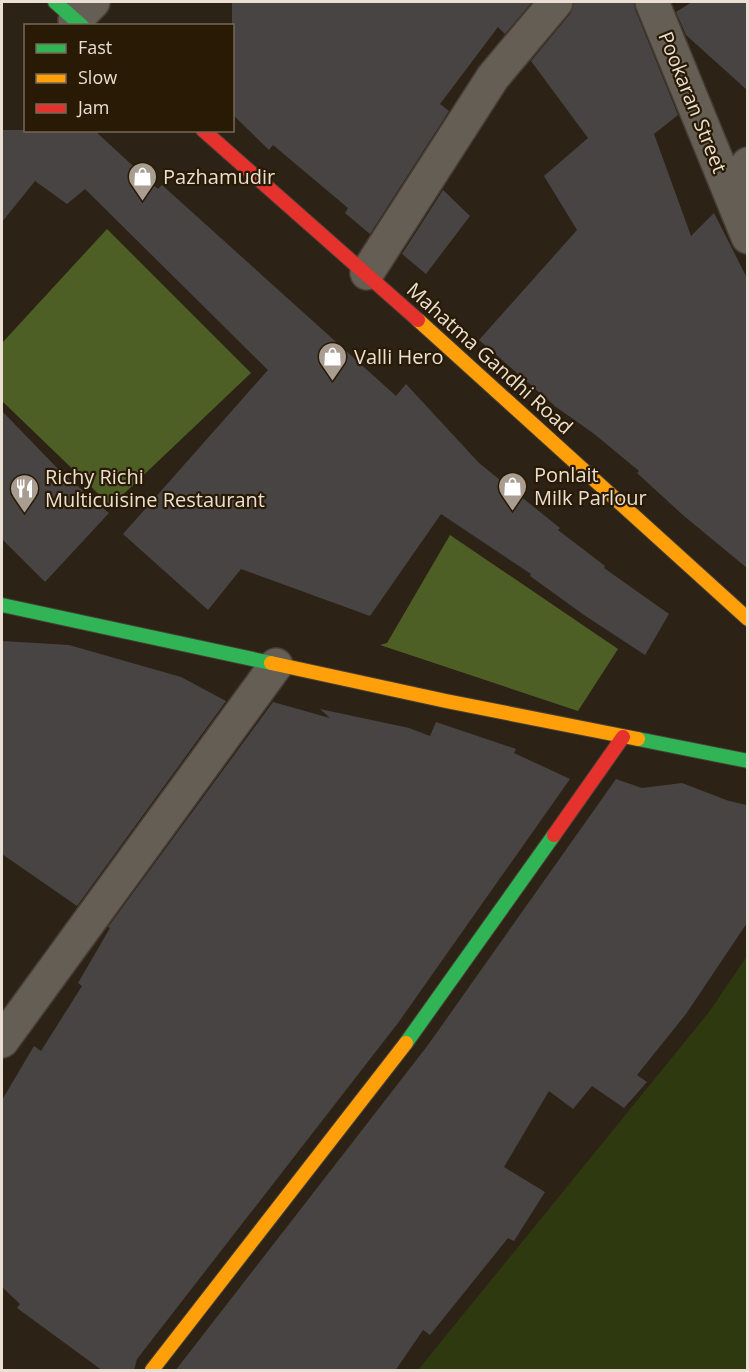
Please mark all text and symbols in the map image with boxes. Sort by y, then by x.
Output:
legend [24,24,234,132]
street label: Pookaran Street [652,27,734,177]
text: Fast [78,35,112,59]
text: Slow [78,65,117,89]
text: Jam [76,95,110,119]
shop icon: Pazhamudir [126,160,158,202]
place label: Pazhamudir [163,163,275,190]
street label: Mahatma Gandhi Road [401,276,579,440]
shop icon: Valli Hero [317,340,349,382]
place label: Valli Hero [354,343,444,370]
place label: Ponlait Milk Parlour [534,461,647,511]
place label: Richy Richi Multicuisine Restaurant [45,463,265,513]
shop icon: Ponlait Milk Parlour [497,470,529,512]
restaurant icon: Richy Richi Multicuisine Restaurant [8,472,40,514]

